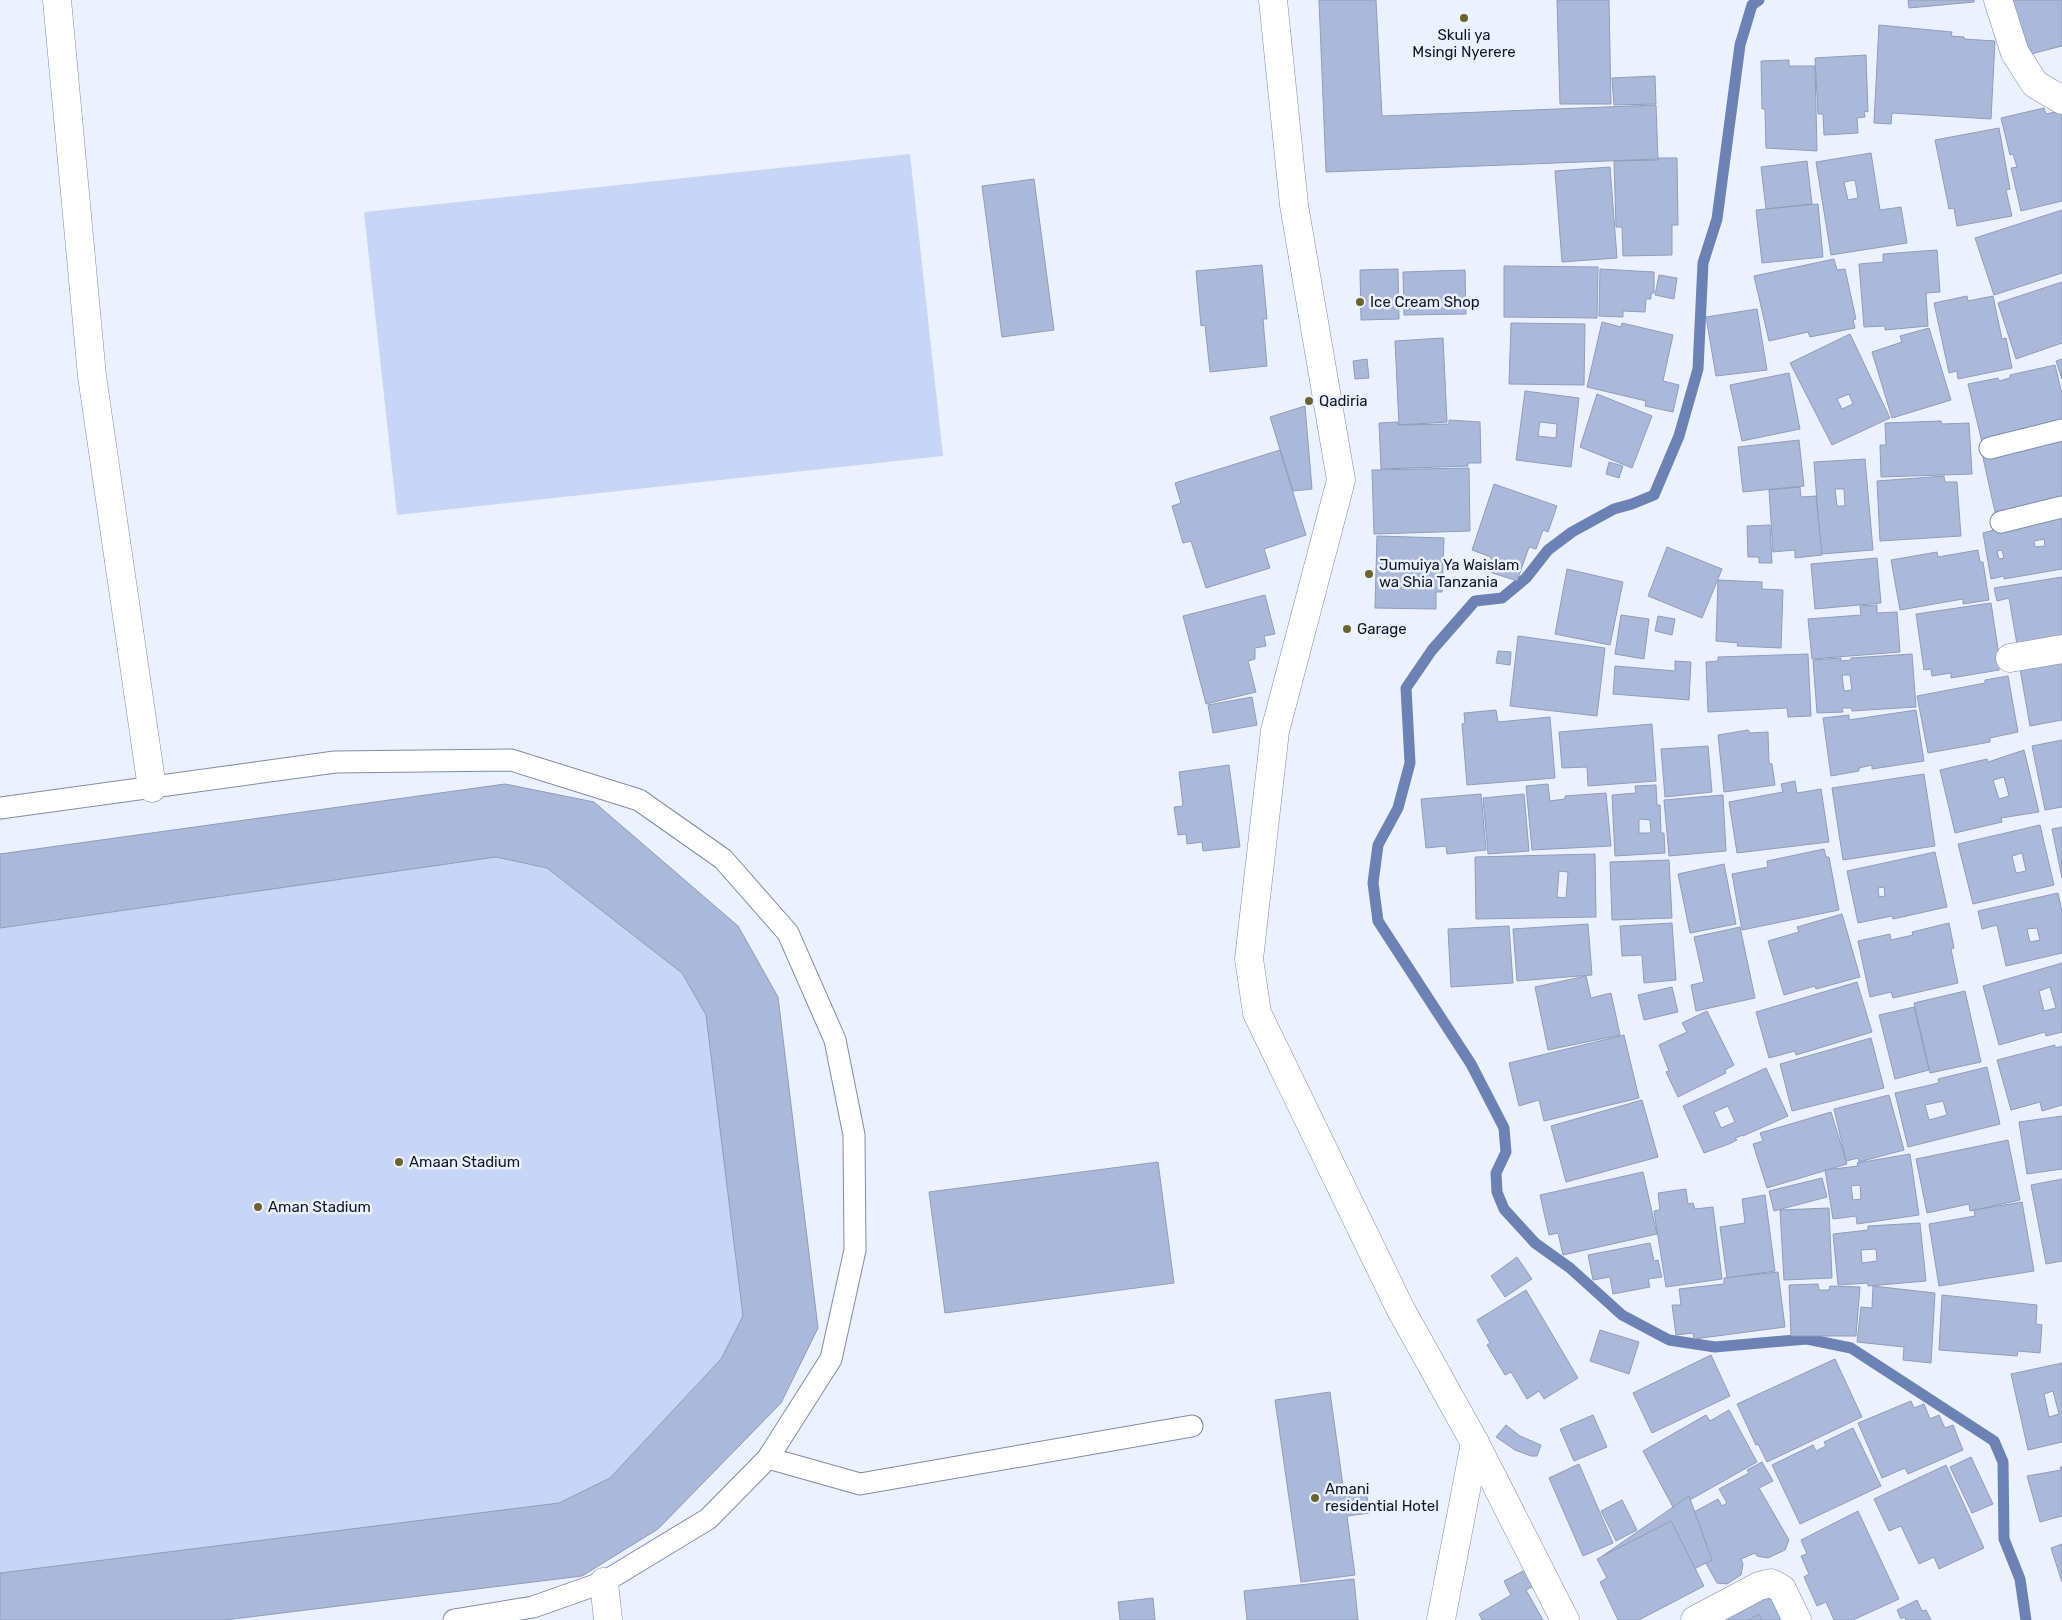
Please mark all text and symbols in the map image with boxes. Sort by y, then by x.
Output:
marker: Skuli ya Msingi Nyerere [1458,12,1470,24]
place label: Skuli ya Msingi Nyerere [1412,26,1516,61]
place label: Ice Cream Shop [1370,293,1480,311]
marker: Ice Cream Shop [1354,296,1366,308]
place label: Qadiria [1319,392,1368,410]
marker: Qadiria [1303,395,1315,407]
place label: Jumuiya Ya Waislam wa Shia Tanzania [1379,556,1519,591]
marker: Jumuiya Ya Waislam wa Shia Tanzania [1363,568,1375,580]
place label: Garage [1357,620,1407,638]
marker: Garage [1341,623,1353,635]
place label: Amaan Stadium [409,1153,520,1171]
marker: Amaan Stadium [393,1156,405,1168]
place label: Aman Stadium [268,1198,371,1216]
marker: Aman Stadium [252,1201,264,1213]
place label: Amani residential Hotel [1325,1480,1439,1515]
marker: Amani residential Hotel [1309,1492,1321,1504]

